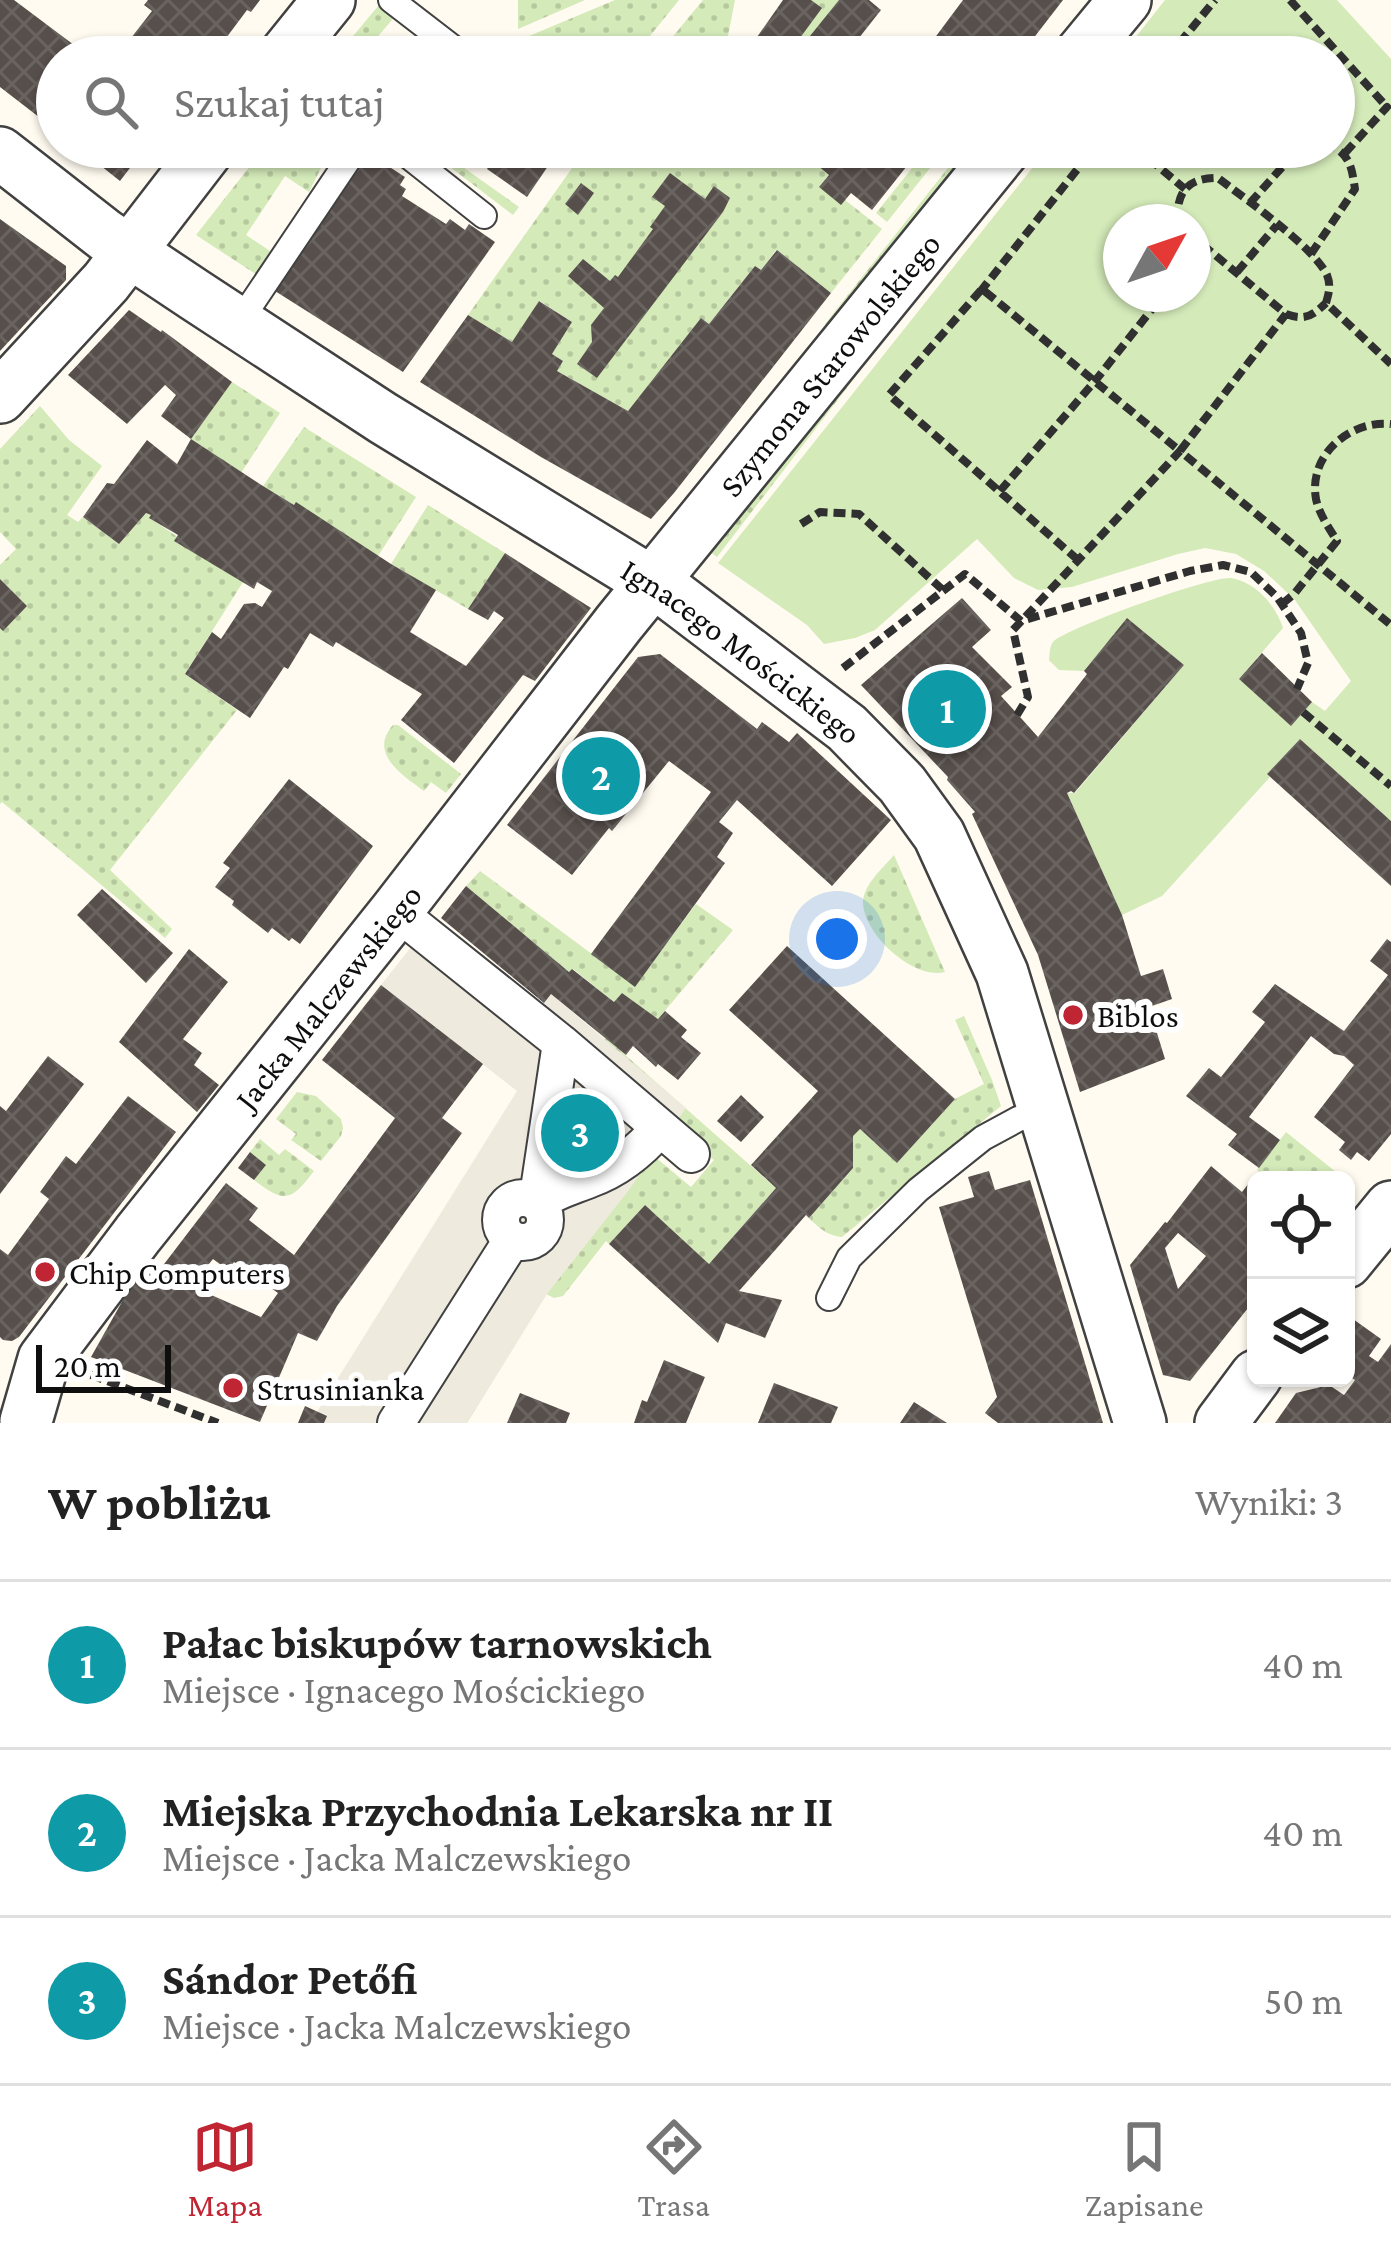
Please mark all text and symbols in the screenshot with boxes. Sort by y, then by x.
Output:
search box [36,36,1355,168]
icon: search [78,69,144,135]
text: Szukaj tutaj [174,77,385,127]
north arrow [1103,204,1211,312]
street label: Szymona Starowolskiego [712,225,948,504]
street label: Ignacego Mościckiego [615,551,870,751]
pin: 1 [908,664,986,754]
pin: 2 [562,731,640,821]
street label: Jacka Malczewskiego [225,877,429,1119]
your location [807,909,867,969]
place label: Biblos [1097,997,1179,1034]
marker: Biblos [1060,1002,1086,1028]
pin: 3 [541,1088,619,1178]
map controls [1247,1171,1355,1387]
button: locate [1247,1171,1355,1279]
place label: Chip Computers [69,1254,285,1291]
marker: Chip Computers [32,1259,58,1285]
button: layers [1247,1279,1355,1387]
scale bar [36,1339,171,1392]
text: 20 m [54,1347,121,1384]
place label: Strusinianka [257,1370,424,1407]
marker: Strusinianka [220,1375,246,1401]
text: W pobliżu [48,1473,271,1530]
text: Wyniki: 3 [1195,1480,1343,1523]
text: Pałac biskupów tarnowskich [162,1618,712,1668]
text: 1 [80,1643,94,1686]
text: 40 m [1262,1643,1343,1686]
text: Miejsce · Ignacego Mościckiego [162,1668,645,1711]
text: Miejska Przychodnia Lekarska nr II [162,1786,833,1836]
text: 2 [77,1811,97,1854]
text: 40 m [1262,1811,1343,1854]
text: Miejsce · Jacka Malczewskiego [162,1836,631,1879]
text: Sándor Petőfi [162,1954,417,2004]
text: 3 [77,1979,97,2022]
text: 50 m [1264,1979,1343,2022]
text: Miejsce · Jacka Malczewskiego [162,2004,631,2047]
tab: Mapa [187,2114,263,2223]
tab: Trasa [637,2114,710,2223]
tab: Zapisane [1085,2114,1204,2223]

